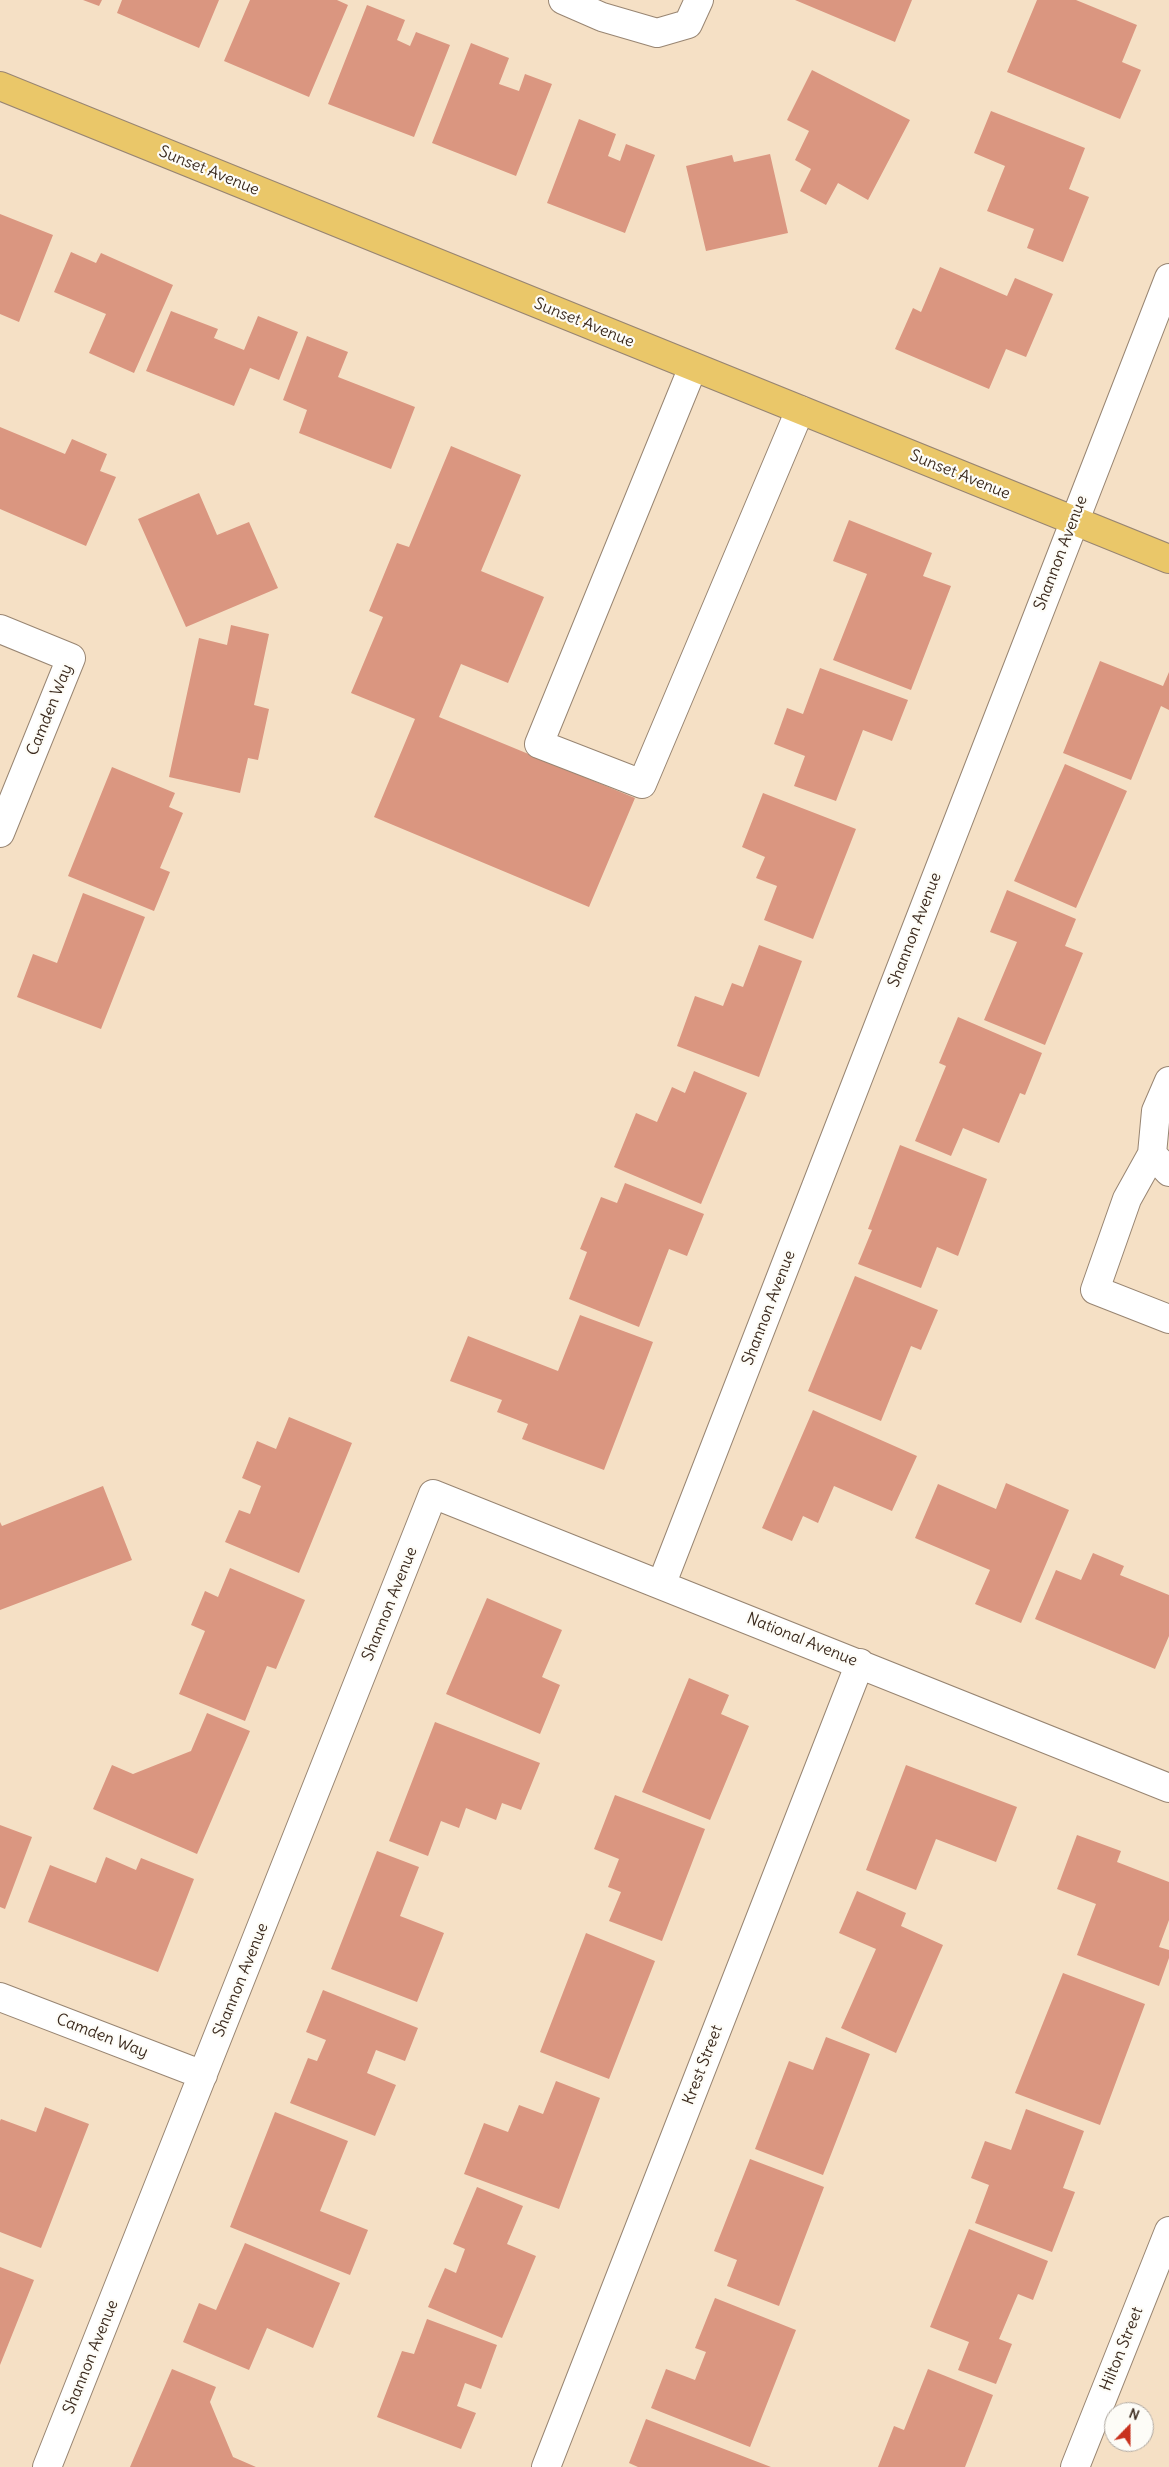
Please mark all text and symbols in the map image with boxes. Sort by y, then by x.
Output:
street label: Sunset Avenue [156,142,262,200]
street label: Sunset Avenue [531,294,637,352]
street label: Sunset Avenue [907,446,1013,504]
street label: Shannon Avenue [1030,493,1092,613]
street label: Camden Way [23,662,77,758]
street label: Shannon Avenue [884,870,946,990]
street label: Shannon Avenue [738,1248,800,1368]
street label: Shannon Avenue [358,1544,422,1664]
street label: National Avenue [744,1609,860,1671]
street label: Shannon Avenue [209,1920,273,2040]
street label: Camden Way [53,2010,151,2062]
street label: Krest Street [679,2022,727,2108]
street label: Shannon Avenue [59,2297,123,2417]
street label: Hilton Street [1096,2304,1148,2394]
north arrow [1104,2402,1154,2452]
text: N [1126,2404,1142,2424]

